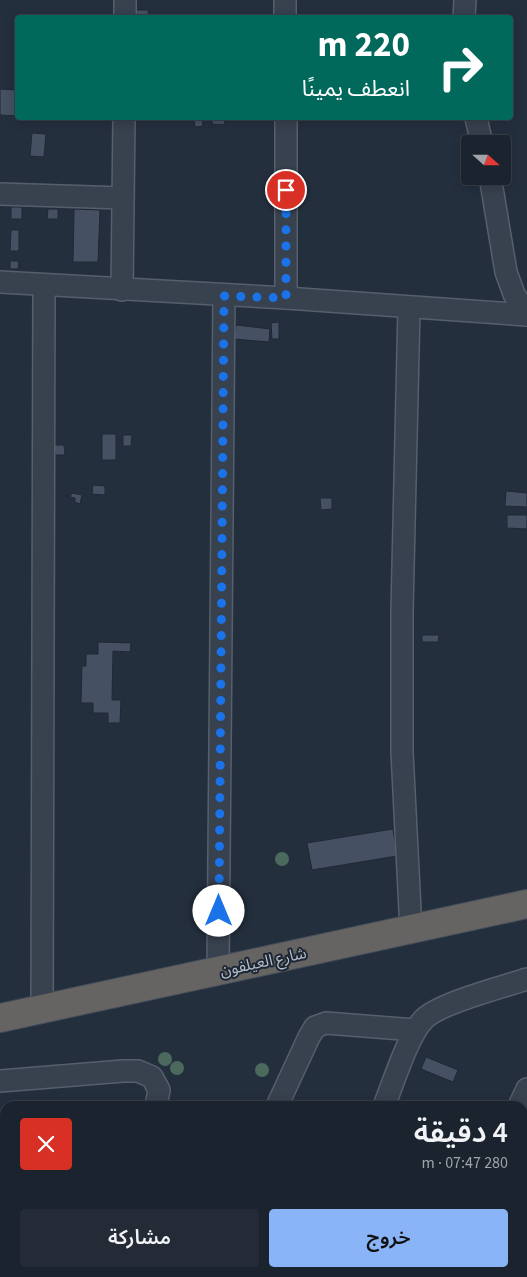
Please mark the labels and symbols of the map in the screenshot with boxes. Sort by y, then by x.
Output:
north arrow [461,135,511,185]
pin [265,169,307,211]
position arrow [192,884,244,936]
street label: شارع العيلفون [218,942,309,983]

